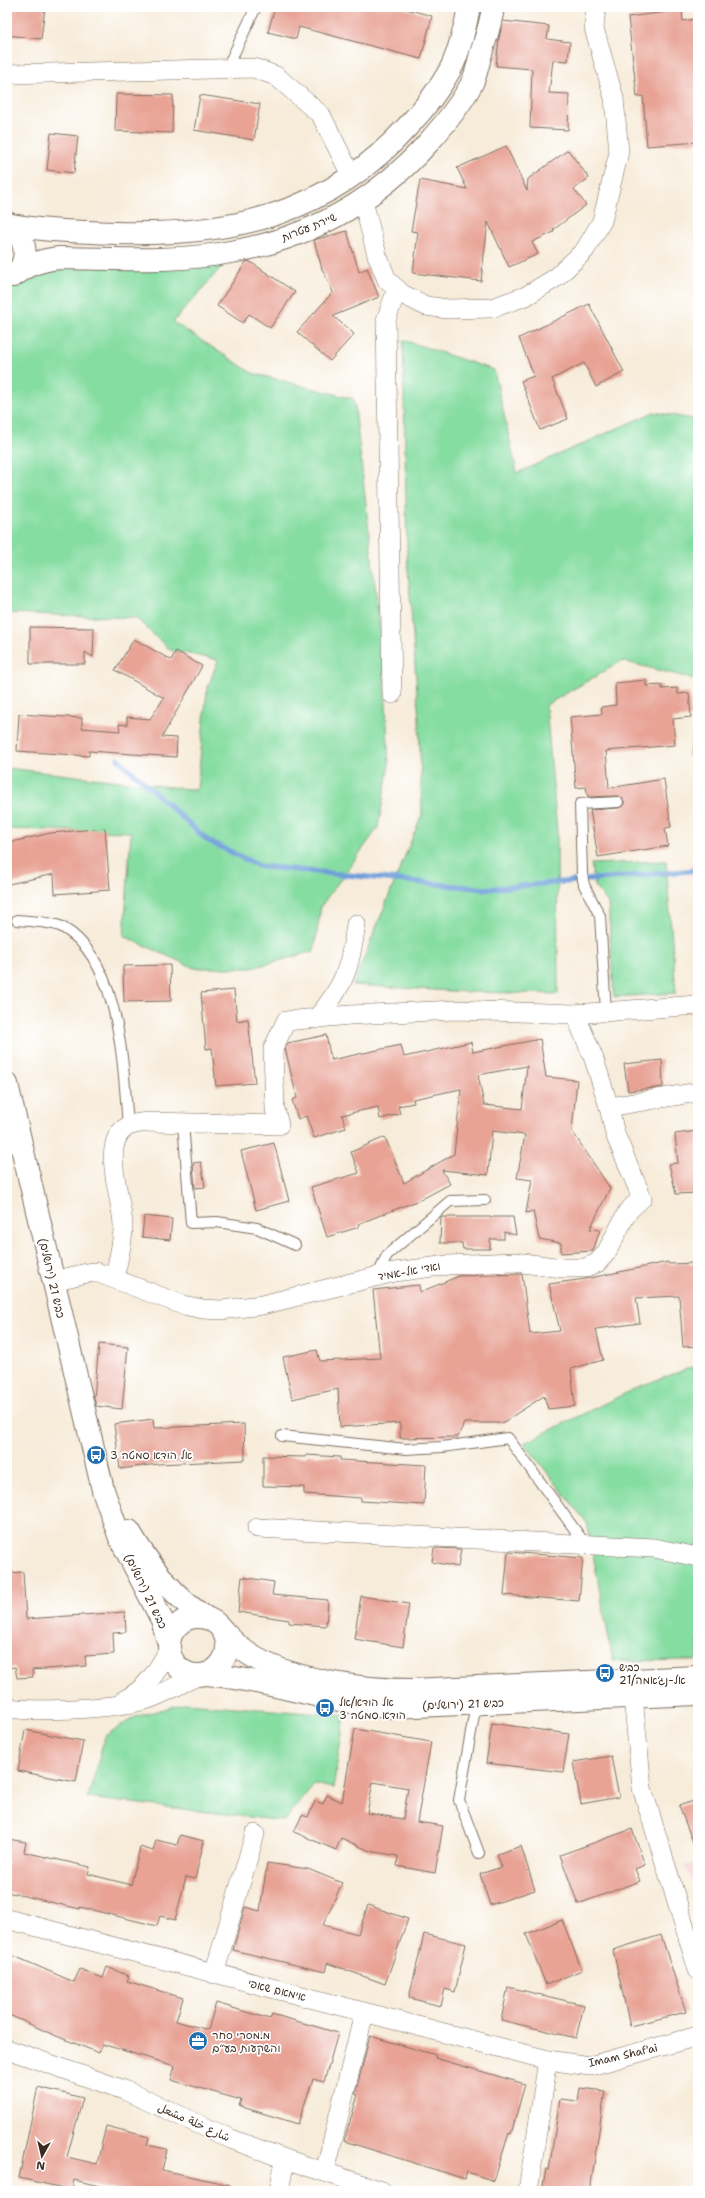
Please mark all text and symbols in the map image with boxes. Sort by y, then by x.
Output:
street label: שיירת עטרות [278,209,340,246]
street label: כביש 21 (ירושלים) [35,1236,68,1320]
street label: ואדי אל-אמיד [377,1259,442,1284]
bus stop icon: אל הודא סמטה 3 [85,1444,107,1466]
place label: אל הודא סמטה 3 [110,1448,193,1463]
street label: כביש 21 (ירושלים) [121,1551,170,1631]
place label: כביש 21/אל-נג׳אמה [619,1660,686,1688]
bus stop icon: כביש 21/אל-נג׳אמה [594,1662,616,1684]
place label: אל הודא/אל הודא סמטה 3 [339,1695,406,1723]
street label: כביש 21 (ירושלים) [422,1696,504,1713]
bus stop icon: אל הודא/אל הודא סמטה 3 [314,1697,336,1719]
street label: אימאם שאפי [246,1976,308,2005]
place label: מ.מסרי סחר והשקעות בע״ם [212,2028,281,2056]
office icon: מ.מסרי סחר והשקעות בע״ם [187,2030,209,2052]
street label: Imam Shaf'ai [587,2040,659,2071]
street label: شارع خلة مشعل [155,2100,232,2146]
north arrow [22,2136,62,2176]
text: N [35,2157,46,2173]

